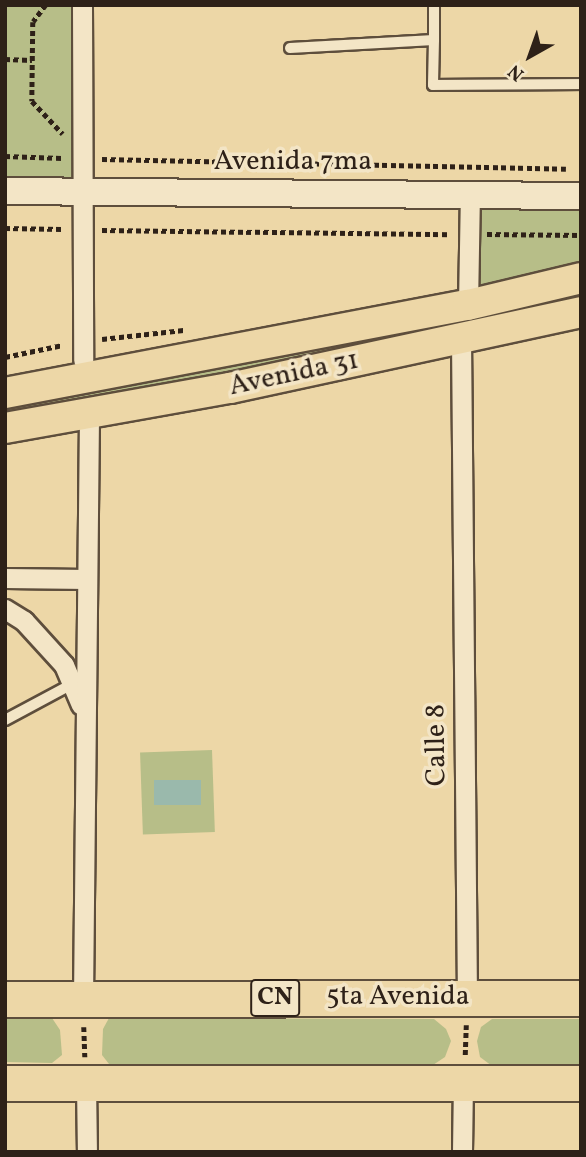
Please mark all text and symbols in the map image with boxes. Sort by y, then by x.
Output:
north arrow [495,21,565,91]
text: N [503,58,530,86]
street label: Avenida 7ma [214,145,372,179]
street label: Avenida 31 [226,344,362,404]
street label: Calle 8 [419,704,455,786]
road number: CN [249,976,301,1021]
street label: 5ta Avenida [326,980,470,1014]

